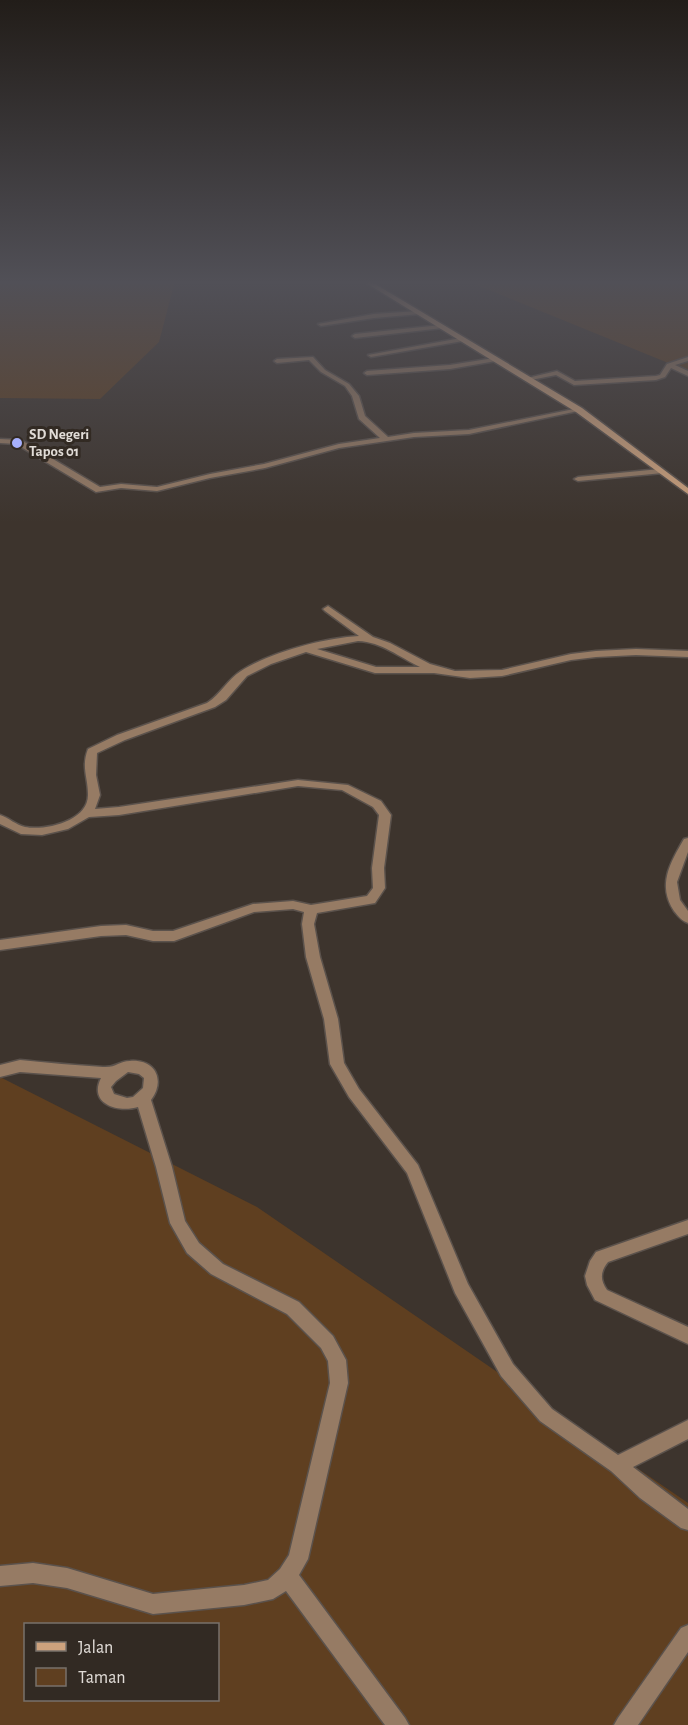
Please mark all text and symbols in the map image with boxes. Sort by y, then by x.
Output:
place label: SD Negeri Tapos 01 [29,427,89,459]
marker: SD Negeri Tapos 01 [10,436,24,450]
legend [24,1623,219,1701]
text: Jalan [78,1639,113,1657]
text: Taman [78,1669,126,1687]

